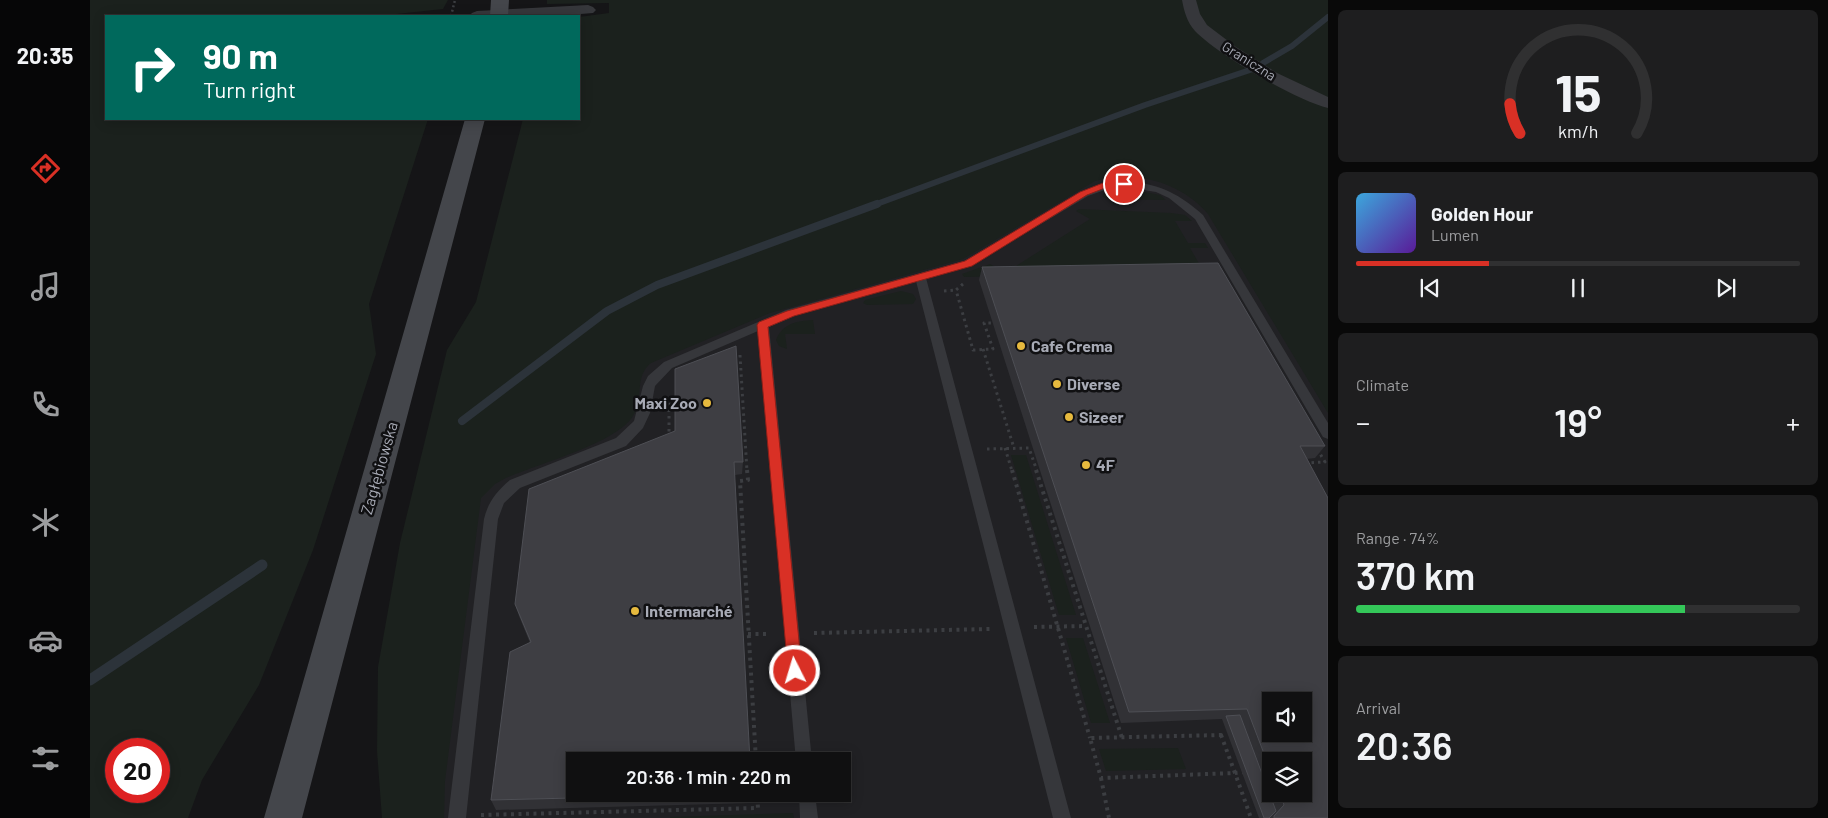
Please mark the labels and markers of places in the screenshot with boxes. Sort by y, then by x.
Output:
pin [1103,163,1145,205]
place label: Cafe Crema [1031,336,1113,355]
marker: Cafe Crema [1015,340,1027,352]
place label: Diverse [1067,374,1121,393]
marker: Diverse [1051,378,1063,390]
place label: Maxi Zoo [634,393,697,412]
marker: Maxi Zoo [701,397,713,409]
place label: Sizeer [1079,407,1124,426]
marker: Sizeer [1063,411,1075,423]
place label: 4F [1096,455,1115,474]
marker: 4F [1080,459,1092,471]
place label: Intermarché [645,601,733,620]
marker: Intermarché [629,605,641,617]

